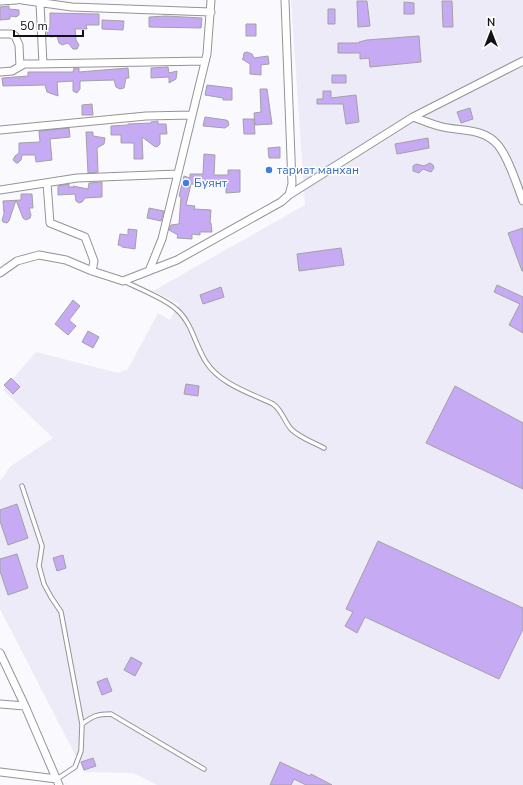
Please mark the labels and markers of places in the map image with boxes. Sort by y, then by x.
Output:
place label: тариат манхан [277,162,359,178]
marker: тариат манхан [264,165,274,175]
place label: Буянт [194,175,228,191]
marker: Буянт [181,178,191,188]

